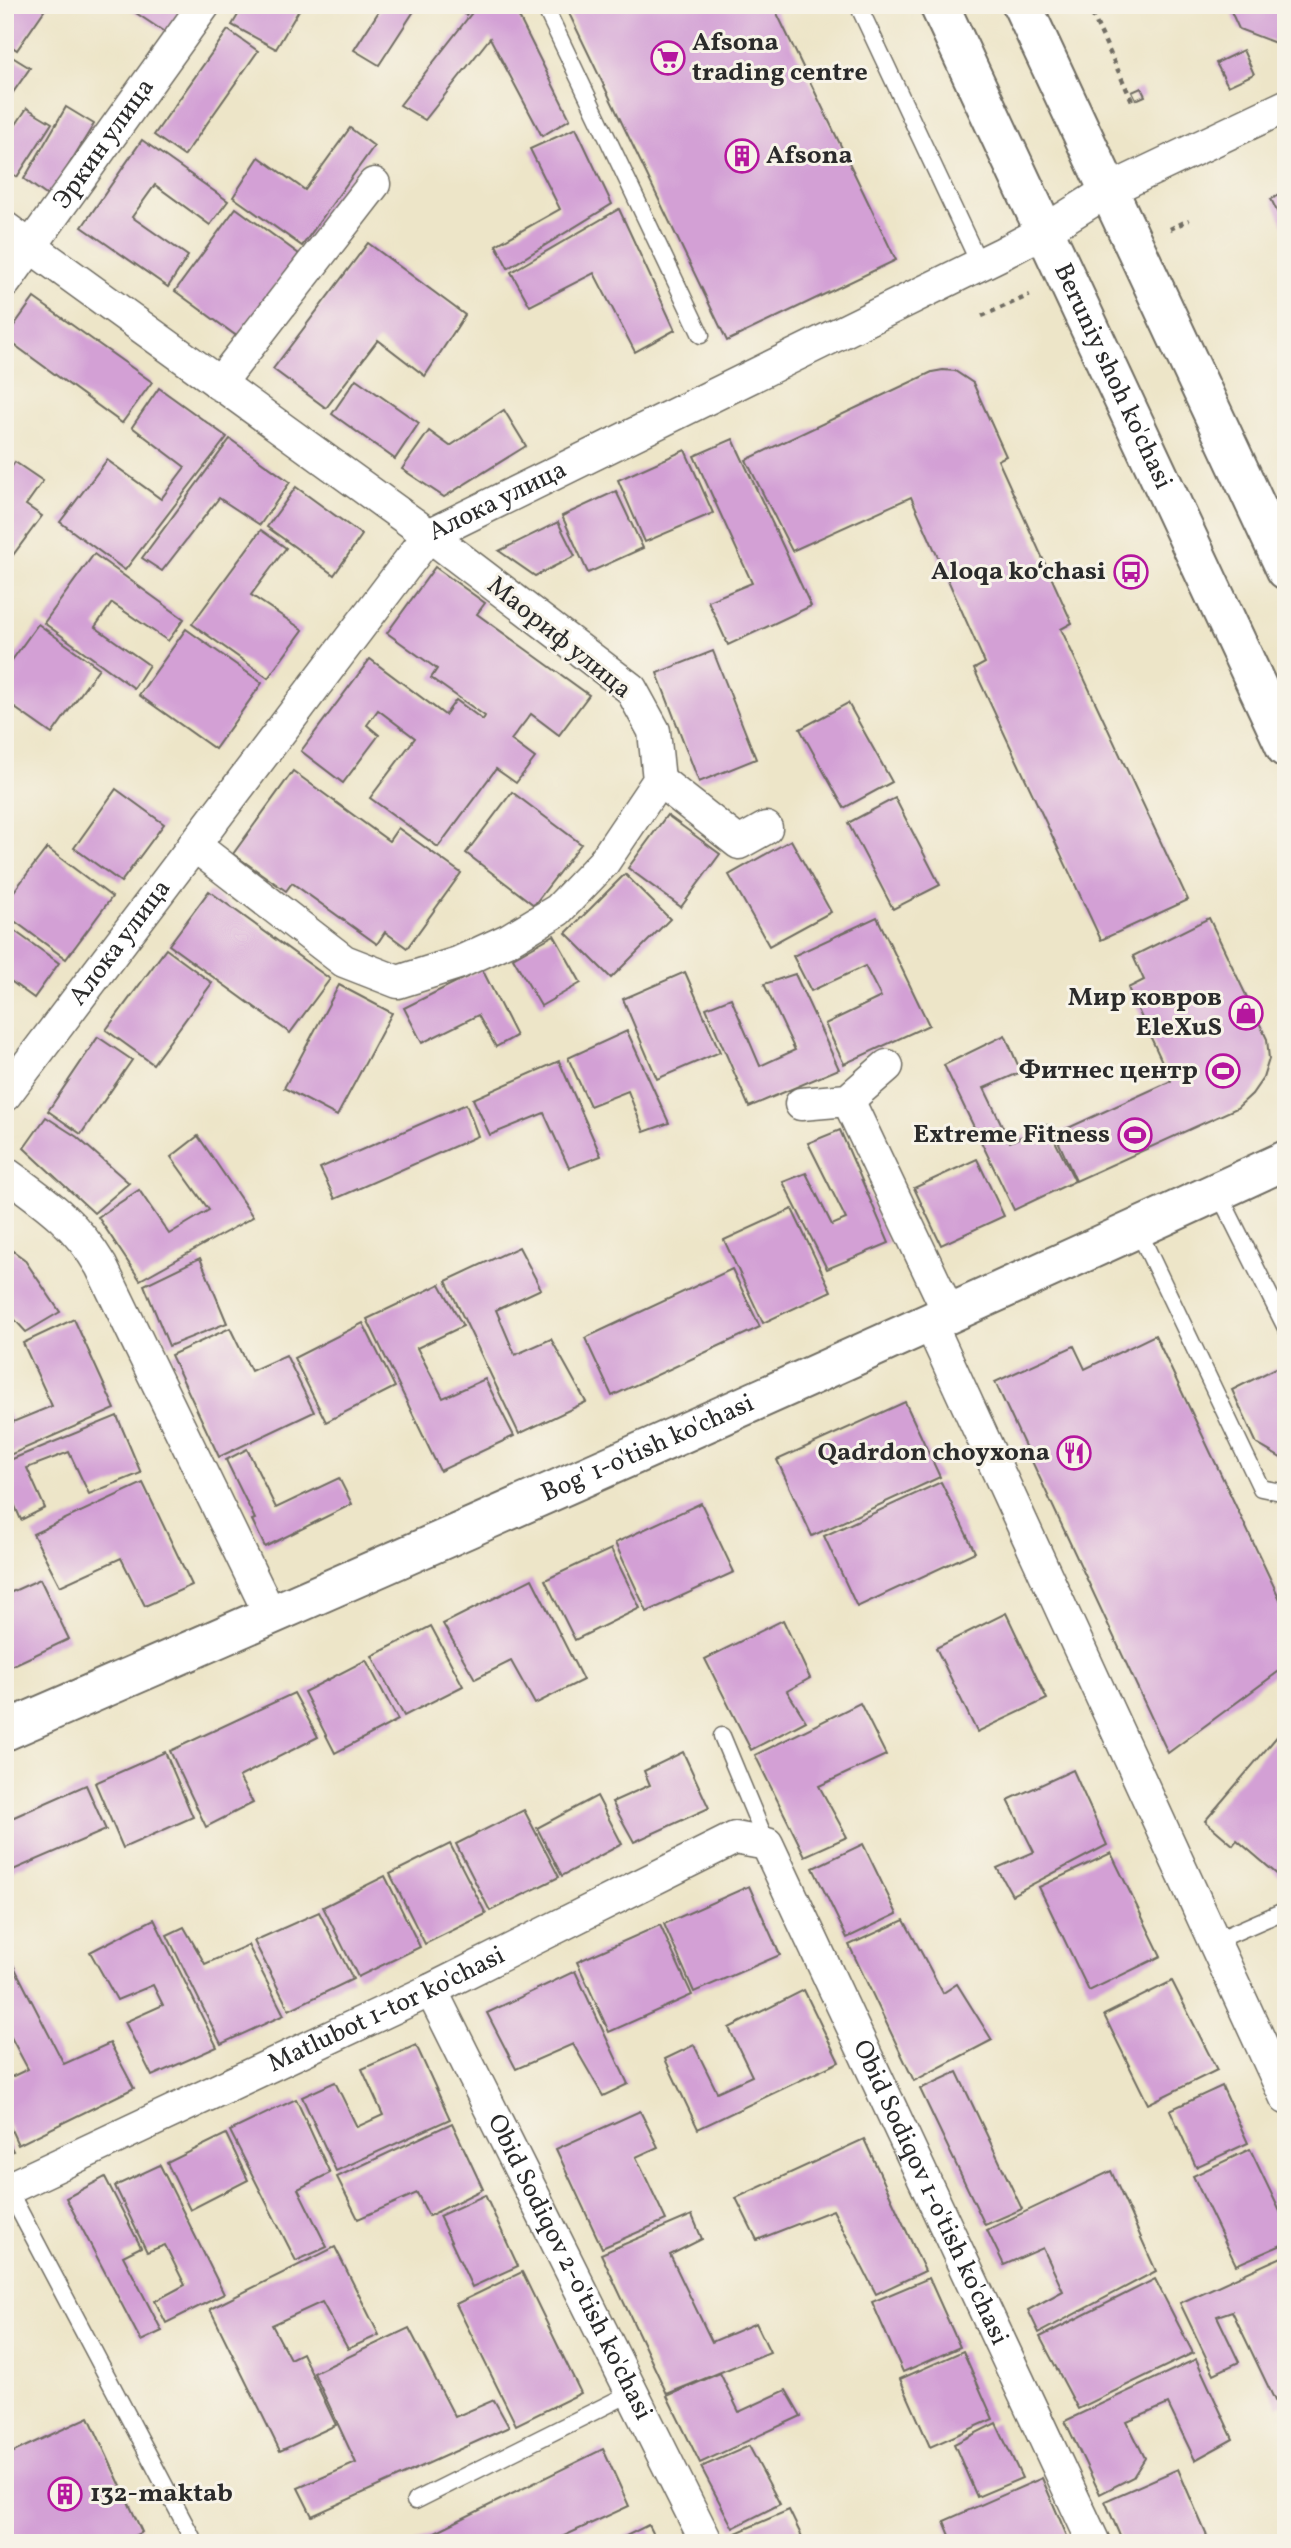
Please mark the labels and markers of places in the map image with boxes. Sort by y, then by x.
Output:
place label: Afsona trading centre [692,25,868,91]
supermarket icon: Afsona trading centre [649,39,687,77]
building icon: Afsona [723,137,761,175]
place label: Afsona [766,138,853,174]
bus stop icon: Aloqa ko‘chasi [1112,553,1150,591]
place label: Aloqa ko‘chasi [931,554,1106,590]
place label: Мир ковров EleXuS [1068,980,1222,1046]
shop icon: Мир ковров EleXuS [1227,994,1265,1032]
sports icon: Фитнес центр [1204,1052,1242,1090]
place label: Фитнес центр [1019,1053,1198,1089]
sports icon: Extreme Fitness [1116,1116,1154,1154]
place label: Extreme Fitness [913,1117,1110,1153]
restaurant icon: Qadrdon choyxona [1055,1434,1093,1472]
place label: Qadrdon choyxona [818,1435,1050,1471]
building icon: 132-maktab [46,2475,84,2513]
place label: 132-maktab [90,2476,233,2512]

